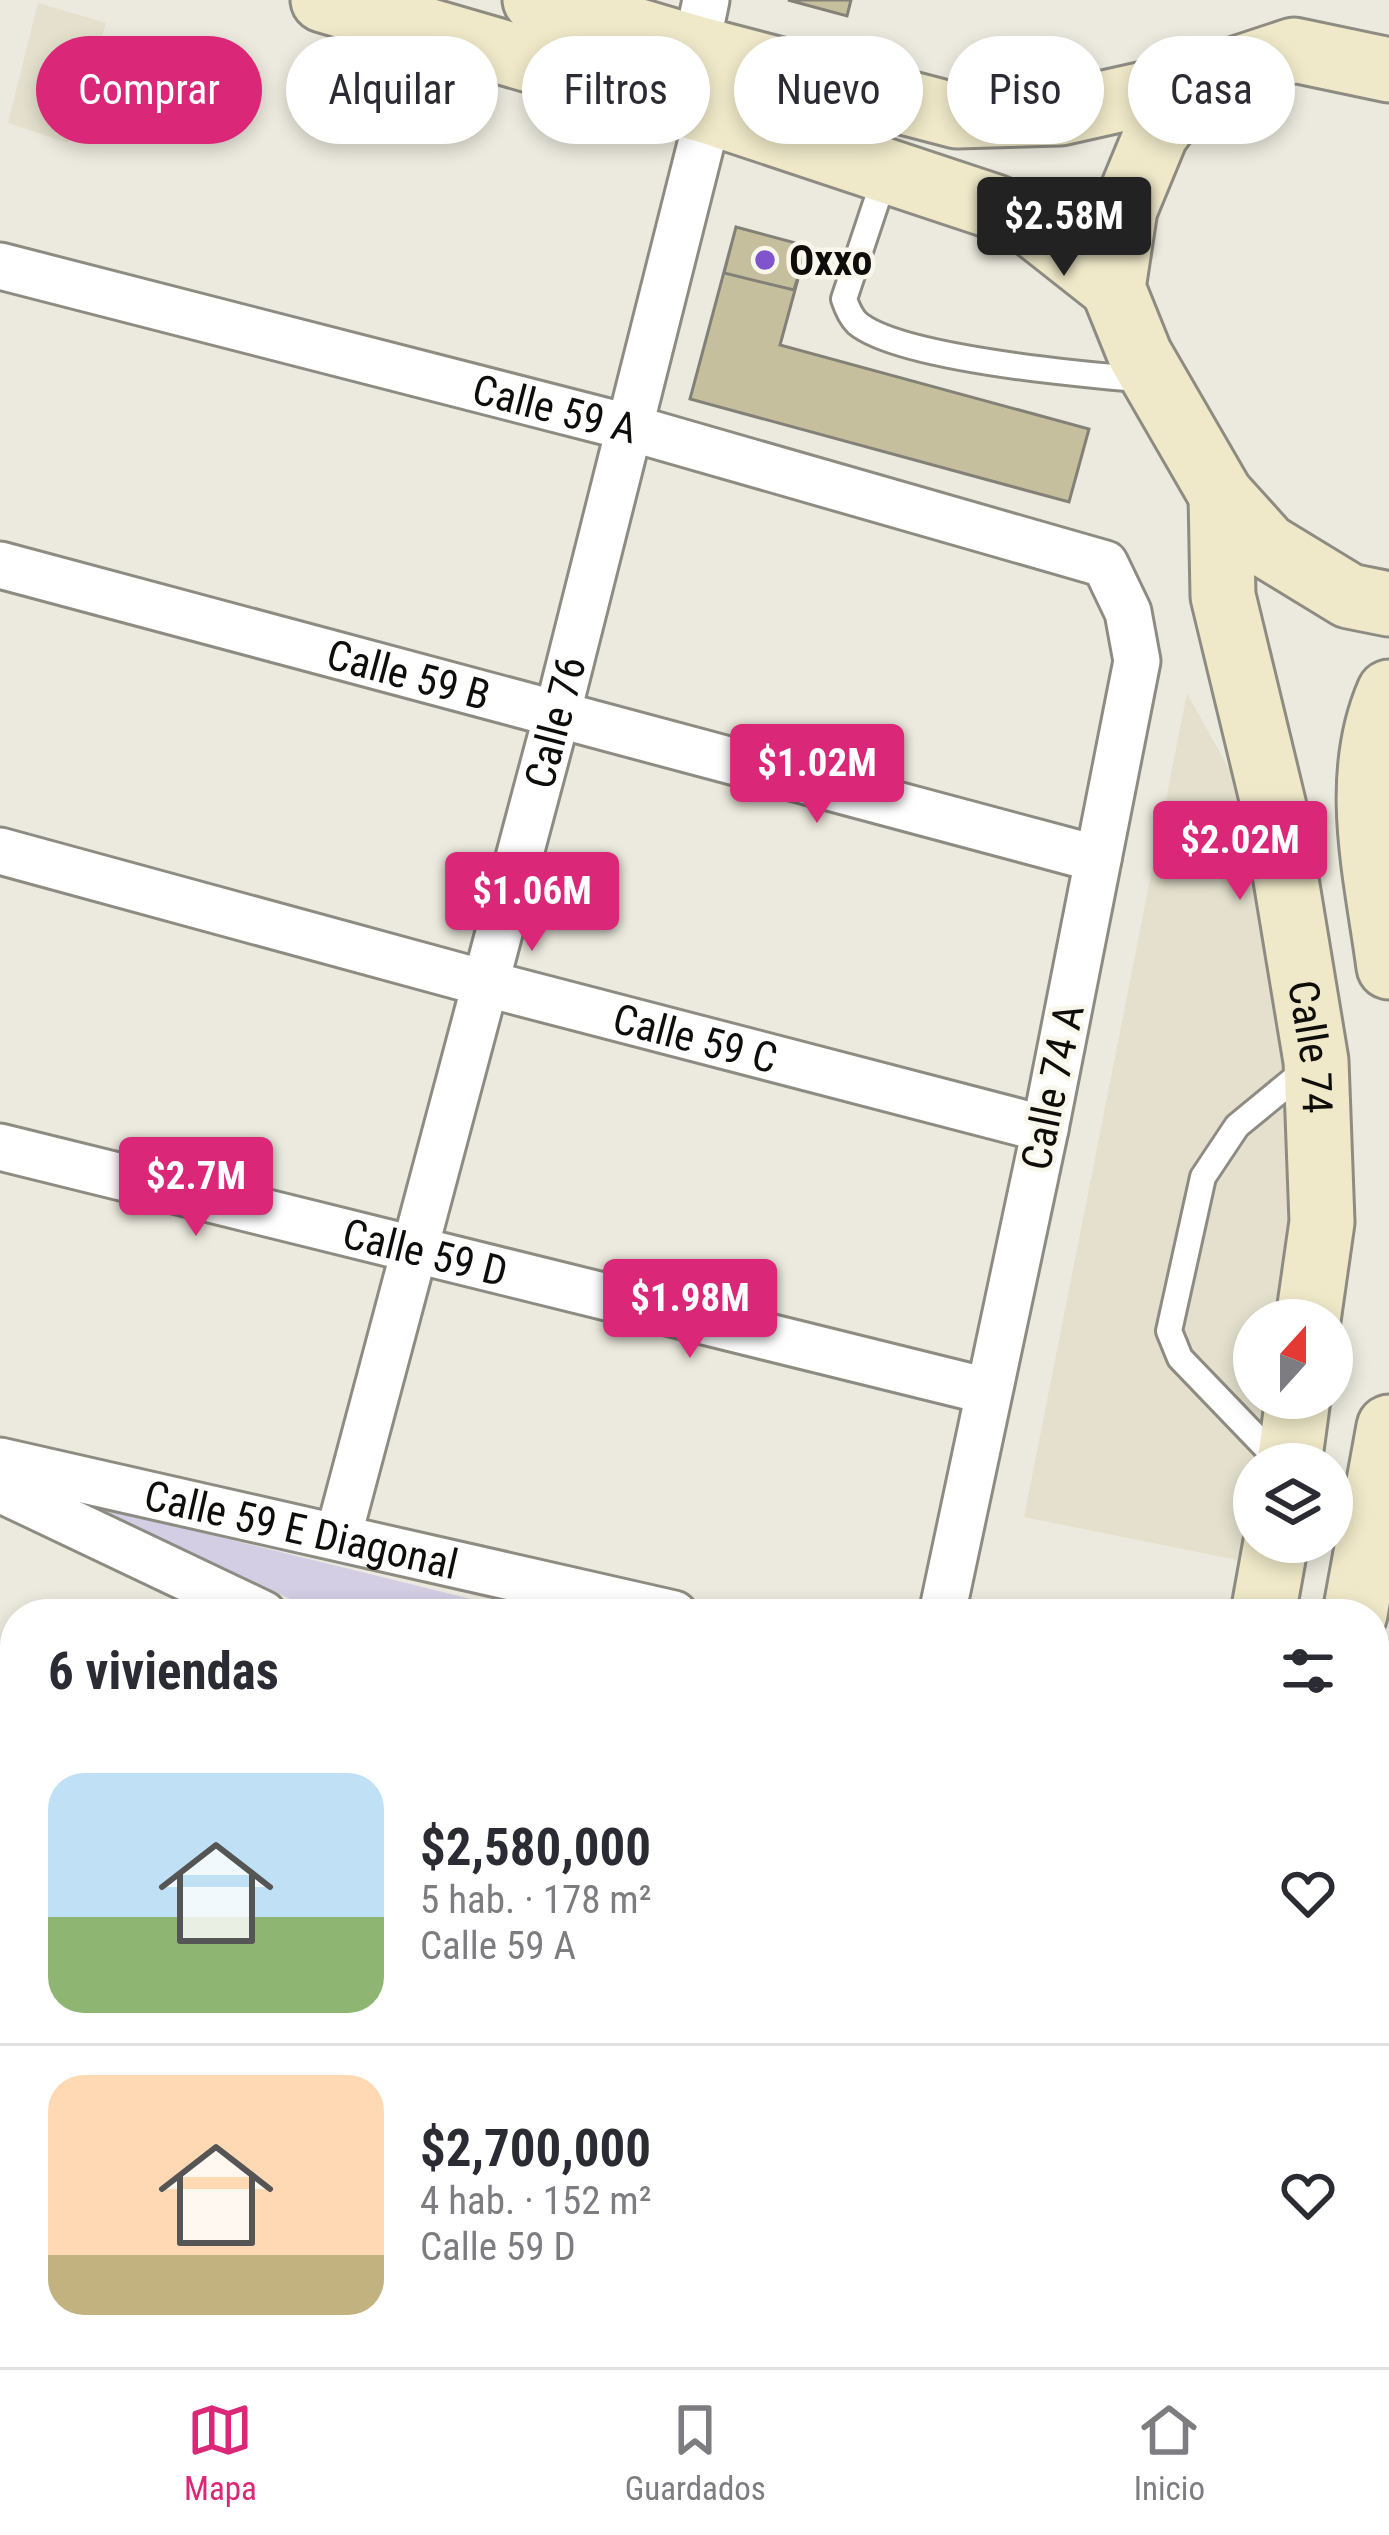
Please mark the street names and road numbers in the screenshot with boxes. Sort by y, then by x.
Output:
street label: Calle 59 A [467,364,642,454]
street label: Calle 59 B [322,630,495,720]
street label: Calle 76 [515,652,596,794]
street label: Calle 74 [1278,977,1342,1114]
street label: Calle 59 C [608,994,782,1083]
street label: Calle 74 A [1011,1000,1094,1174]
street label: Calle 59 D [338,1209,512,1297]
street label: Calle 59 E Diagonal [140,1471,463,1589]

